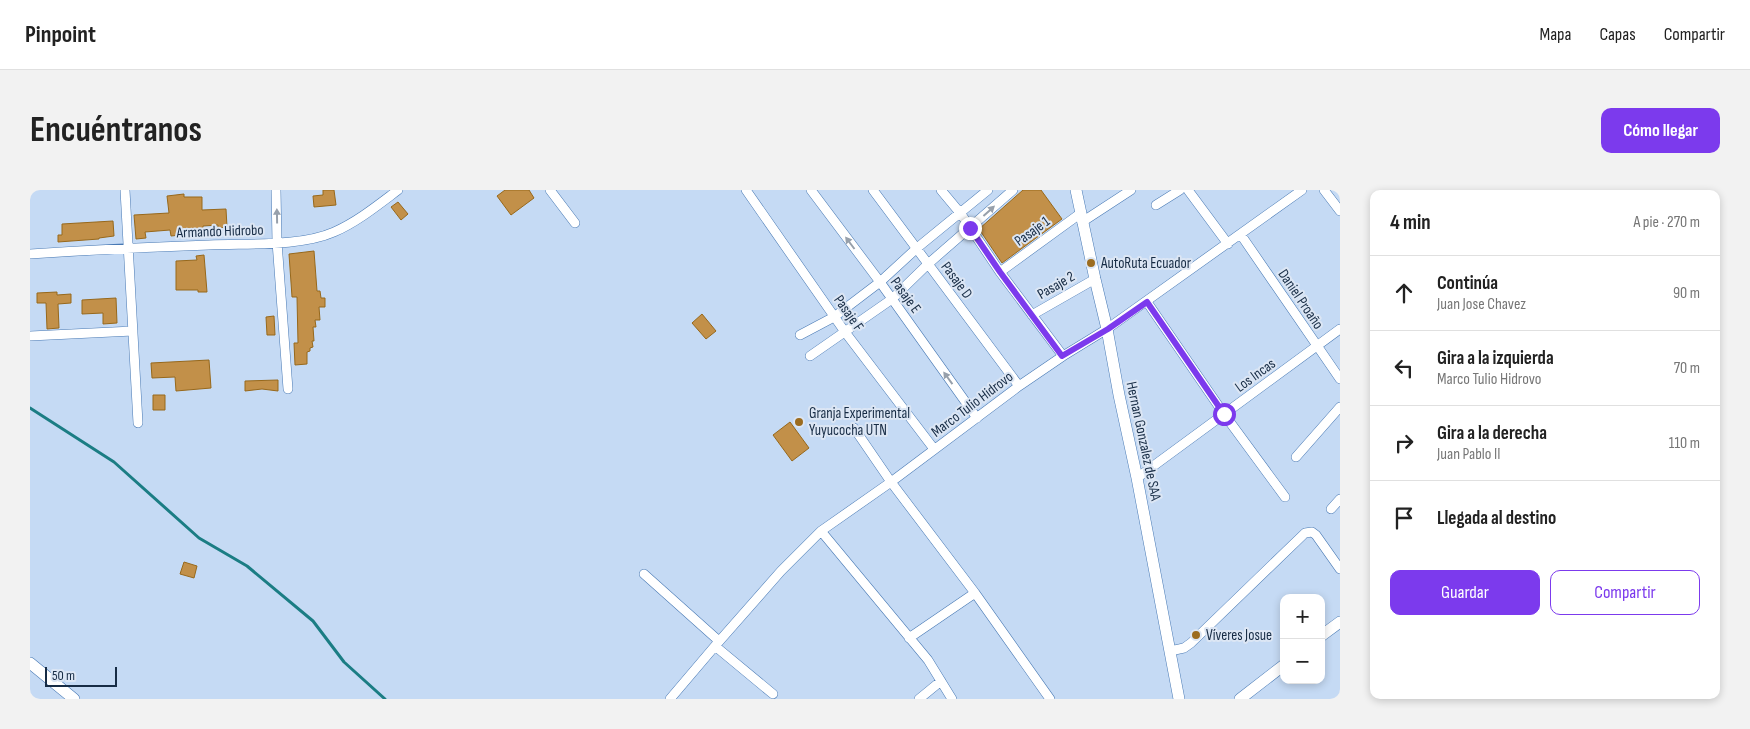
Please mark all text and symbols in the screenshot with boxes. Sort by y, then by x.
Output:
text: Pinpoint [25,20,96,49]
text: Mapa [1539,24,1571,45]
text: Capas [1599,24,1636,45]
text: Compartir [1664,24,1725,45]
button: Cómo llegar [1601,108,1720,153]
text: Encuéntranos [30,109,202,152]
one-way arrow [983,205,995,217]
one-way arrow [272,208,280,224]
text: 4 min [1390,210,1431,235]
street label: Pasaje 1 [1011,212,1054,251]
text: A pie · 270 m [1633,213,1700,232]
route end [959,217,982,240]
street label: Armando Hidrobo [175,220,264,243]
one-way arrow [845,237,856,250]
place label: AutoRuta Ecuador [1100,254,1192,273]
marker: AutoRuta Ecuador [1085,257,1097,269]
street label: Pasaje D [937,258,977,303]
street label: Daniel Proaño [1274,266,1328,333]
street label: Pasaje 2 [1034,267,1078,304]
text: Continúa [1437,272,1498,295]
street label: Pasaje E [886,273,925,317]
icon: ahead [1390,279,1418,307]
text: 90 m [1673,284,1700,303]
street label: Pasaje F [829,291,868,335]
text: Juan Jose Chavez [1437,295,1526,314]
text: Gira a la izquierda [1437,347,1554,370]
street label: Los Incas [1231,354,1279,397]
icon: left [1390,354,1418,382]
text: 70 m [1674,359,1700,378]
street label: Marco Tulio Hidrovo [928,367,1017,441]
text: Marco Tulio Hidrovo [1437,370,1541,389]
one-way arrow [943,372,954,385]
street label: Hernan Gonzalez de SAA [1122,380,1166,503]
route start [1213,403,1236,426]
place label: Granja Experimental Yuyucocha UTN [809,404,910,440]
marker: Granja Experimental Yuyucocha UTN [793,416,805,428]
text: Gira a la derecha [1437,422,1547,445]
icon: right [1390,429,1418,457]
text: 110 m [1669,434,1700,453]
text: Juan Pablo II [1437,445,1501,464]
icon: arrive [1390,504,1418,532]
text: Llegada al destino [1437,507,1556,530]
button: Guardar [1390,570,1540,615]
button: Compartir [1550,570,1700,615]
map controls [1280,594,1325,684]
button: + [1280,594,1325,639]
place label: Víveres Josue [1206,626,1272,645]
marker: Víveres Josue [1190,629,1202,641]
button: − [1280,639,1325,684]
scale bar [45,664,118,687]
text: 50 m [52,667,75,684]

